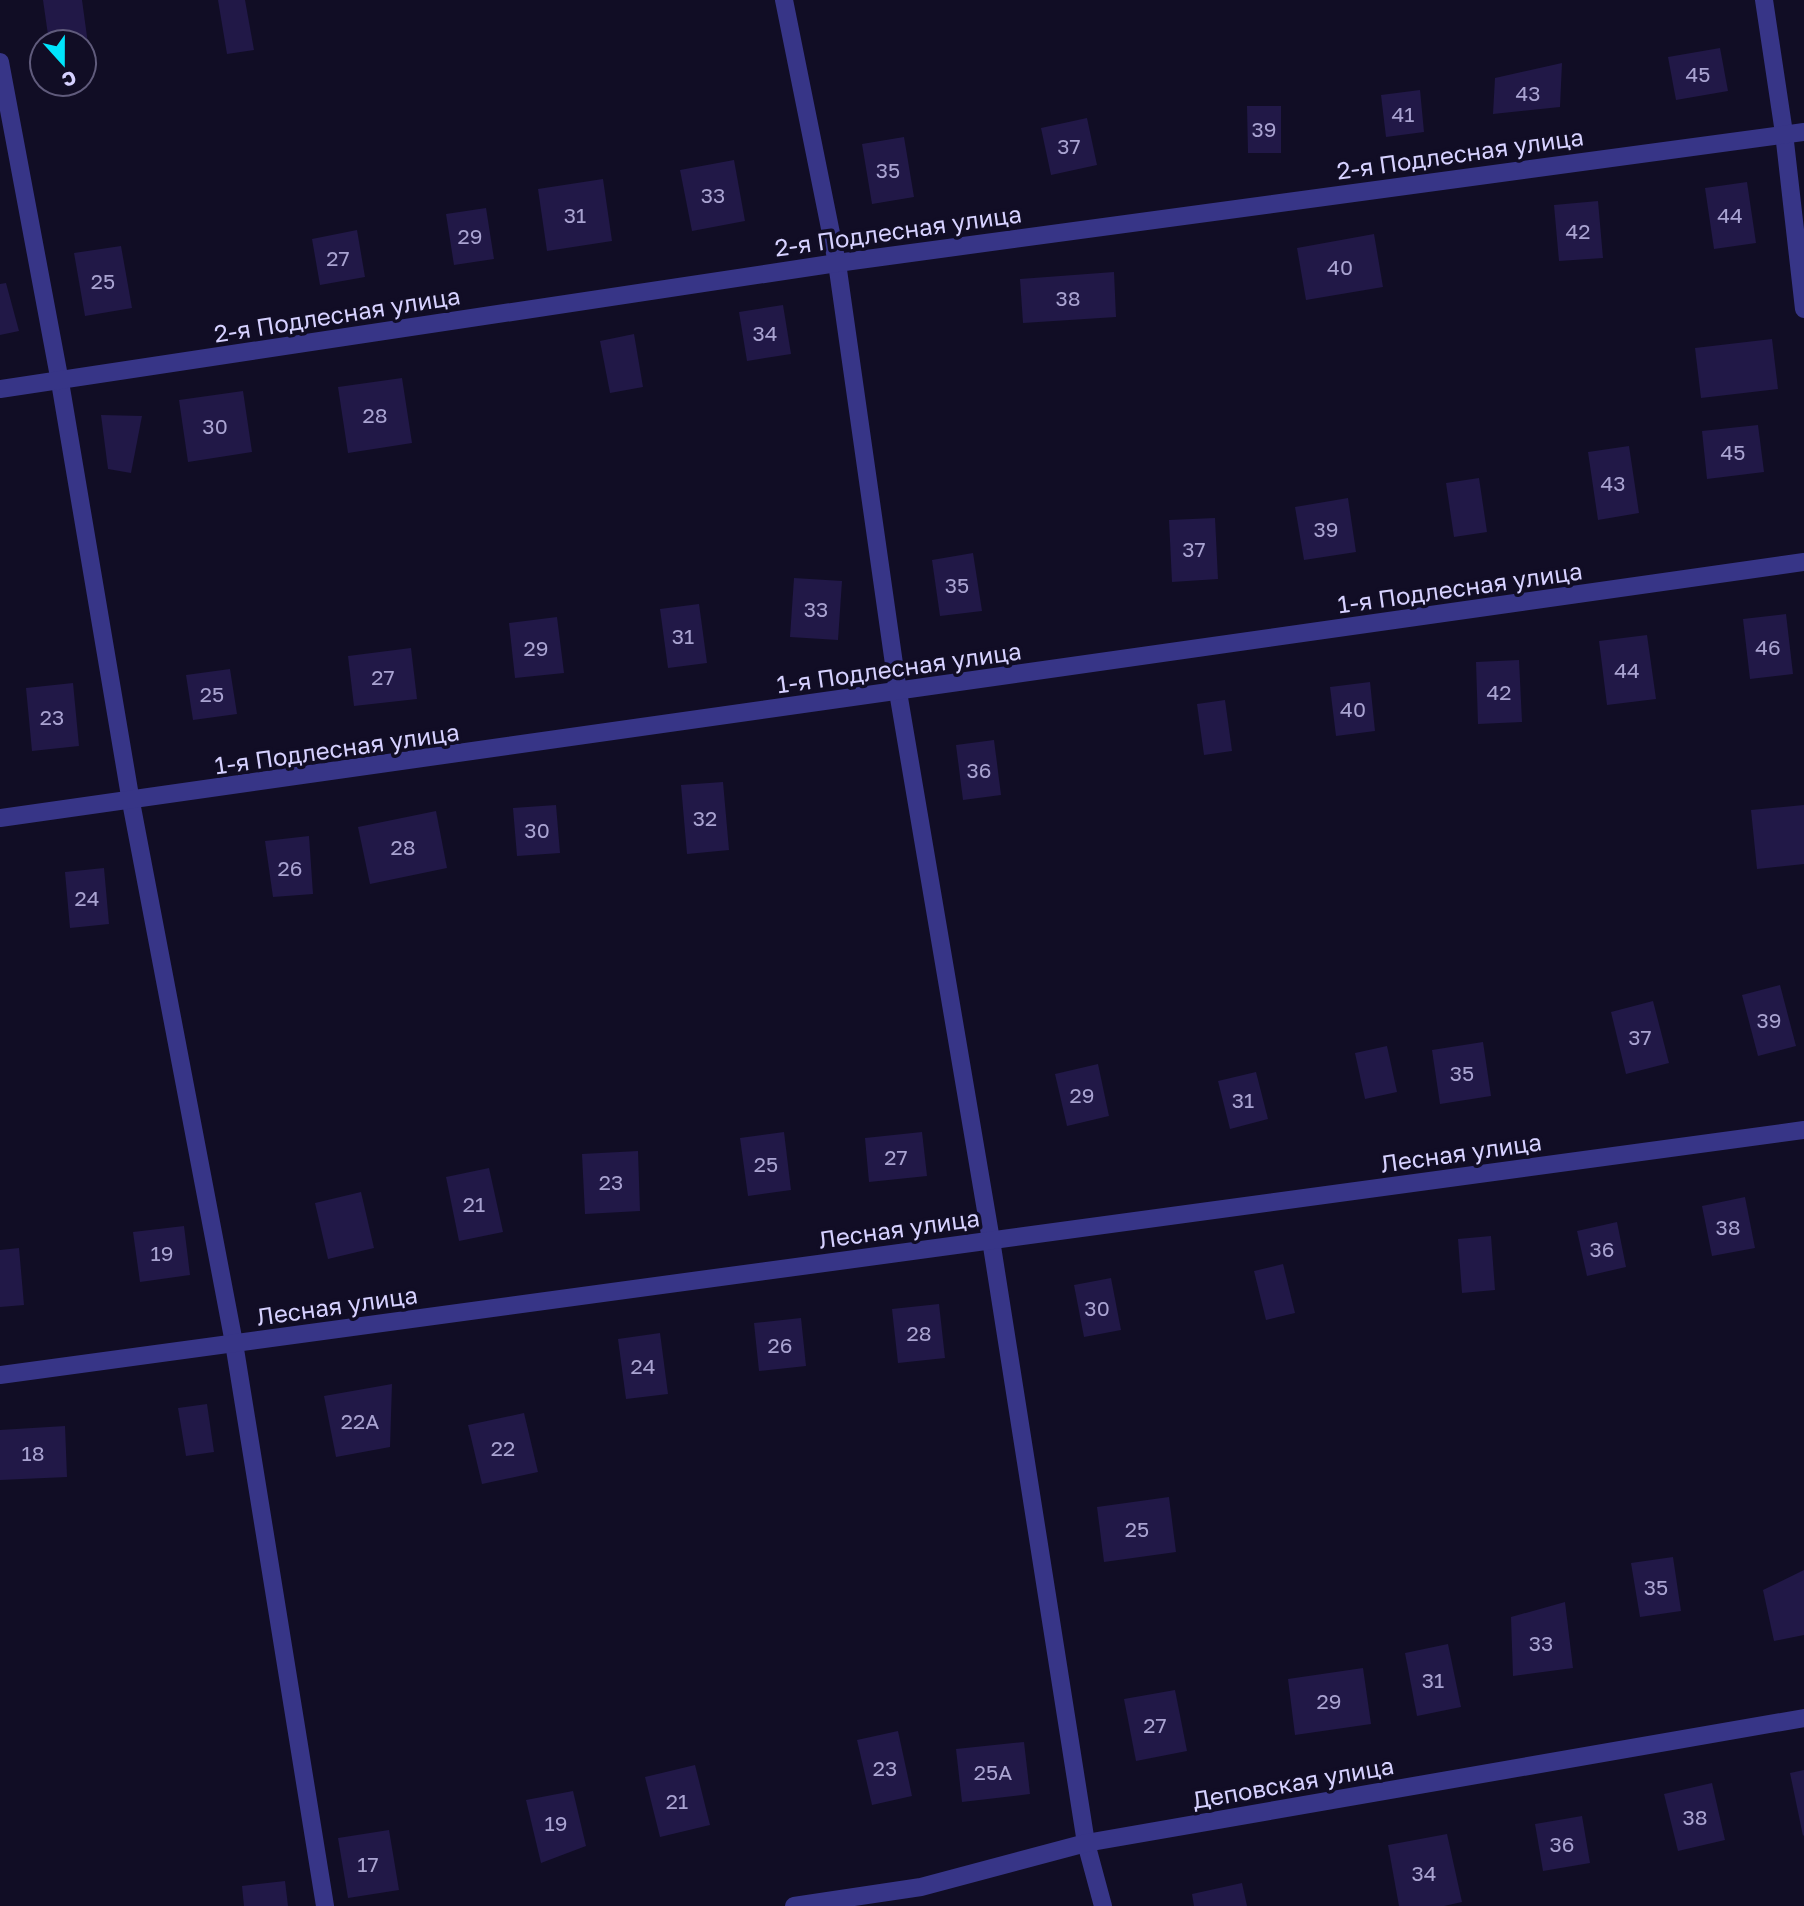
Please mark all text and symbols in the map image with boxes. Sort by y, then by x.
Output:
north arrow [28,28,98,98]
house number: 45 [1686,61,1711,87]
text: С [59,66,80,92]
house number: 43 [1515,80,1541,106]
house number: 41 [1392,101,1415,127]
house number: 39 [1252,116,1277,142]
street label: 2-я Подлесная улица [1335,121,1585,185]
house number: 37 [1057,133,1081,159]
house number: 35 [876,157,900,183]
house number: 33 [701,182,725,208]
street label: 2-я Подлесная улица [773,198,1023,262]
house number: 31 [564,202,586,228]
house number: 44 [1717,202,1743,228]
house number: 42 [1566,218,1591,244]
house number: 29 [458,223,482,249]
house number: 27 [326,245,350,271]
house number: 40 [1327,254,1353,280]
house number: 25 [91,268,115,294]
street label: 2-я Подлесная улица [212,280,462,348]
house number: 38 [1055,285,1081,311]
house number: 34 [752,320,778,346]
house number: 28 [363,402,388,428]
house number: 30 [202,413,228,439]
house number: 45 [1721,439,1746,465]
house number: 43 [1600,470,1626,496]
house number: 39 [1314,516,1339,542]
house number: 37 [1182,536,1206,562]
street label: 1-я Подлесная улица [1336,555,1584,619]
house number: 35 [945,572,969,598]
house number: 33 [804,596,828,622]
house number: 31 [672,623,694,649]
house number: 46 [1755,634,1781,660]
house number: 29 [524,635,548,661]
street label: 1-я Подлесная улица [775,635,1023,699]
house number: 44 [1614,657,1640,683]
house number: 27 [371,664,395,690]
house number: 42 [1487,679,1512,705]
house number: 25 [200,681,224,707]
house number: 40 [1340,696,1366,722]
house number: 23 [40,704,64,730]
street label: 1-я Подлесная улица [213,716,461,780]
house number: 36 [967,757,992,783]
house number: 32 [693,805,717,831]
house number: 30 [524,817,550,843]
house number: 28 [391,834,416,860]
house number: 26 [278,855,302,881]
house number: 24 [75,885,100,911]
house number: 39 [1757,1007,1782,1033]
house number: 37 [1628,1024,1652,1050]
house number: 35 [1450,1060,1474,1086]
house number: 29 [1070,1082,1094,1108]
house number: 31 [1232,1087,1254,1113]
street label: Лесная улица [1379,1126,1543,1178]
house number: 27 [884,1144,908,1170]
house number: 25 [754,1151,778,1177]
house number: 23 [599,1169,623,1195]
house number: 21 [463,1191,485,1217]
street label: Лесная улица [817,1202,981,1254]
house number: 38 [1715,1214,1741,1240]
house number: 36 [1590,1236,1615,1262]
house number: 19 [151,1240,173,1266]
street label: Лесная улица [255,1279,419,1331]
house number: 30 [1084,1295,1110,1321]
house number: 28 [907,1320,932,1346]
house number: 26 [768,1332,792,1358]
house number: 24 [631,1353,656,1379]
house number: 22А [341,1408,379,1434]
house number: 22 [491,1435,515,1461]
house number: 18 [22,1440,45,1466]
house number: 25 [1125,1516,1149,1542]
house number: 35 [1644,1574,1668,1600]
house number: 33 [1529,1630,1553,1656]
house number: 31 [1422,1667,1444,1693]
house number: 29 [1317,1688,1341,1714]
house number: 27 [1143,1712,1167,1738]
street label: Деповская улица [1190,1750,1396,1814]
house number: 23 [873,1755,897,1781]
house number: 25А [974,1759,1012,1785]
house number: 21 [666,1788,688,1814]
house number: 38 [1682,1804,1708,1830]
house number: 19 [545,1810,567,1836]
house number: 36 [1550,1831,1575,1857]
house number: 17 [357,1851,379,1877]
house number: 34 [1411,1860,1437,1886]

